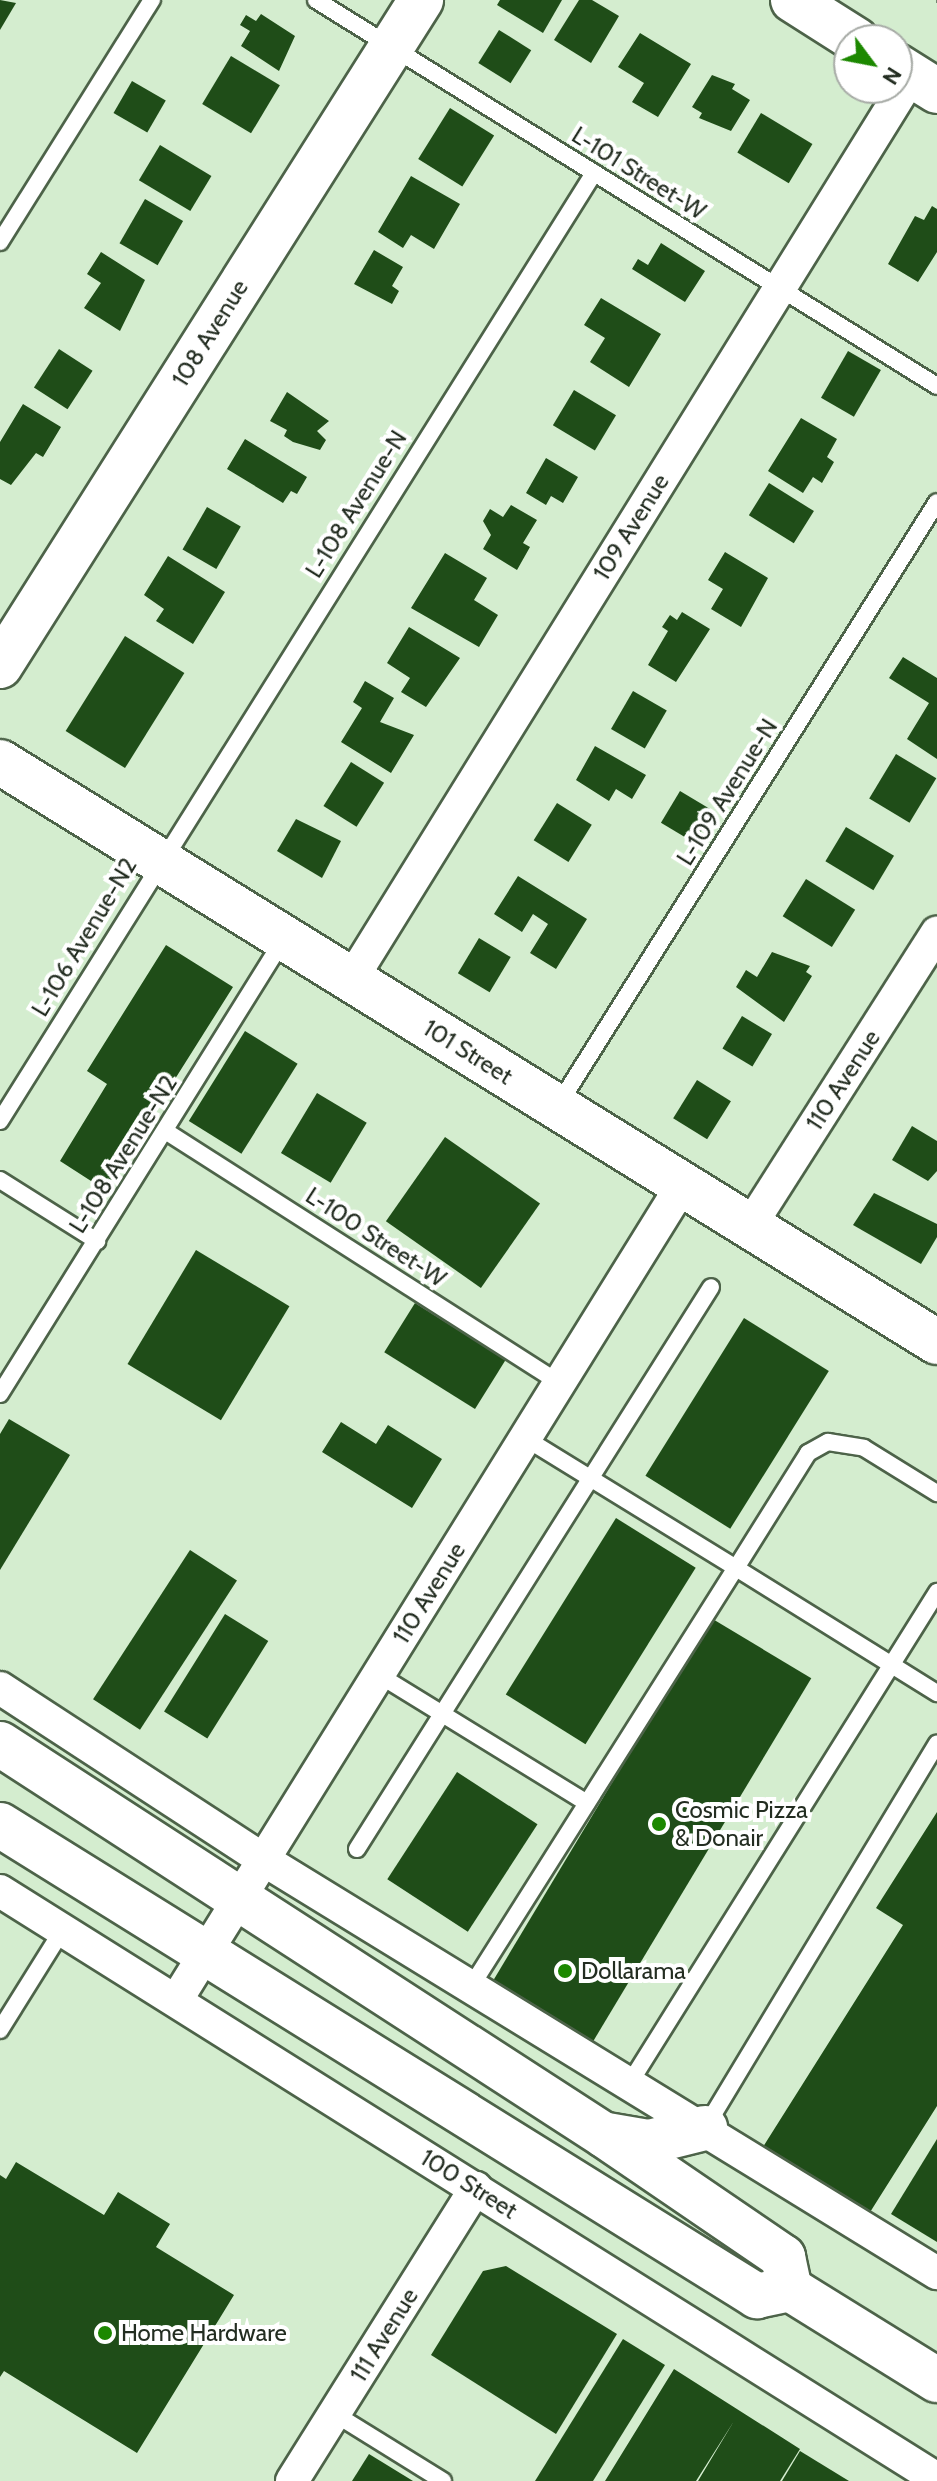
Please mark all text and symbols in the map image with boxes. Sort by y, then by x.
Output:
north arrow [833,24,913,104]
text: N [877,62,908,90]
street label: L-101 Street-W [567,120,711,226]
street label: 108 Avenue [166,274,254,392]
street label: L-108 Avenue-N [299,425,413,583]
street label: 109 Avenue [587,469,675,585]
street label: L-109 Avenue-N [670,713,784,871]
street label: L-106 Avenue-N2 [25,853,143,1021]
street label: 101 Street [418,1013,518,1091]
street label: 110 Avenue [800,1024,886,1136]
street label: L-108 Avenue-N2 [63,1070,183,1238]
street label: L-100 Street-W [300,1181,452,1293]
street label: 110 Avenue [387,1537,471,1649]
place label: Cosmic Pizza & Donair [675,1796,808,1852]
marker: Cosmic Pizza & Donair [650,1815,668,1833]
place label: Dollarama [581,1957,686,1985]
marker: Dollarama [556,1962,574,1980]
street label: 100 Street [415,2143,523,2225]
street label: 111 Avenue [344,2283,424,2387]
place label: Home Hardware [121,2319,287,2347]
marker: Home Hardware [96,2324,114,2342]

